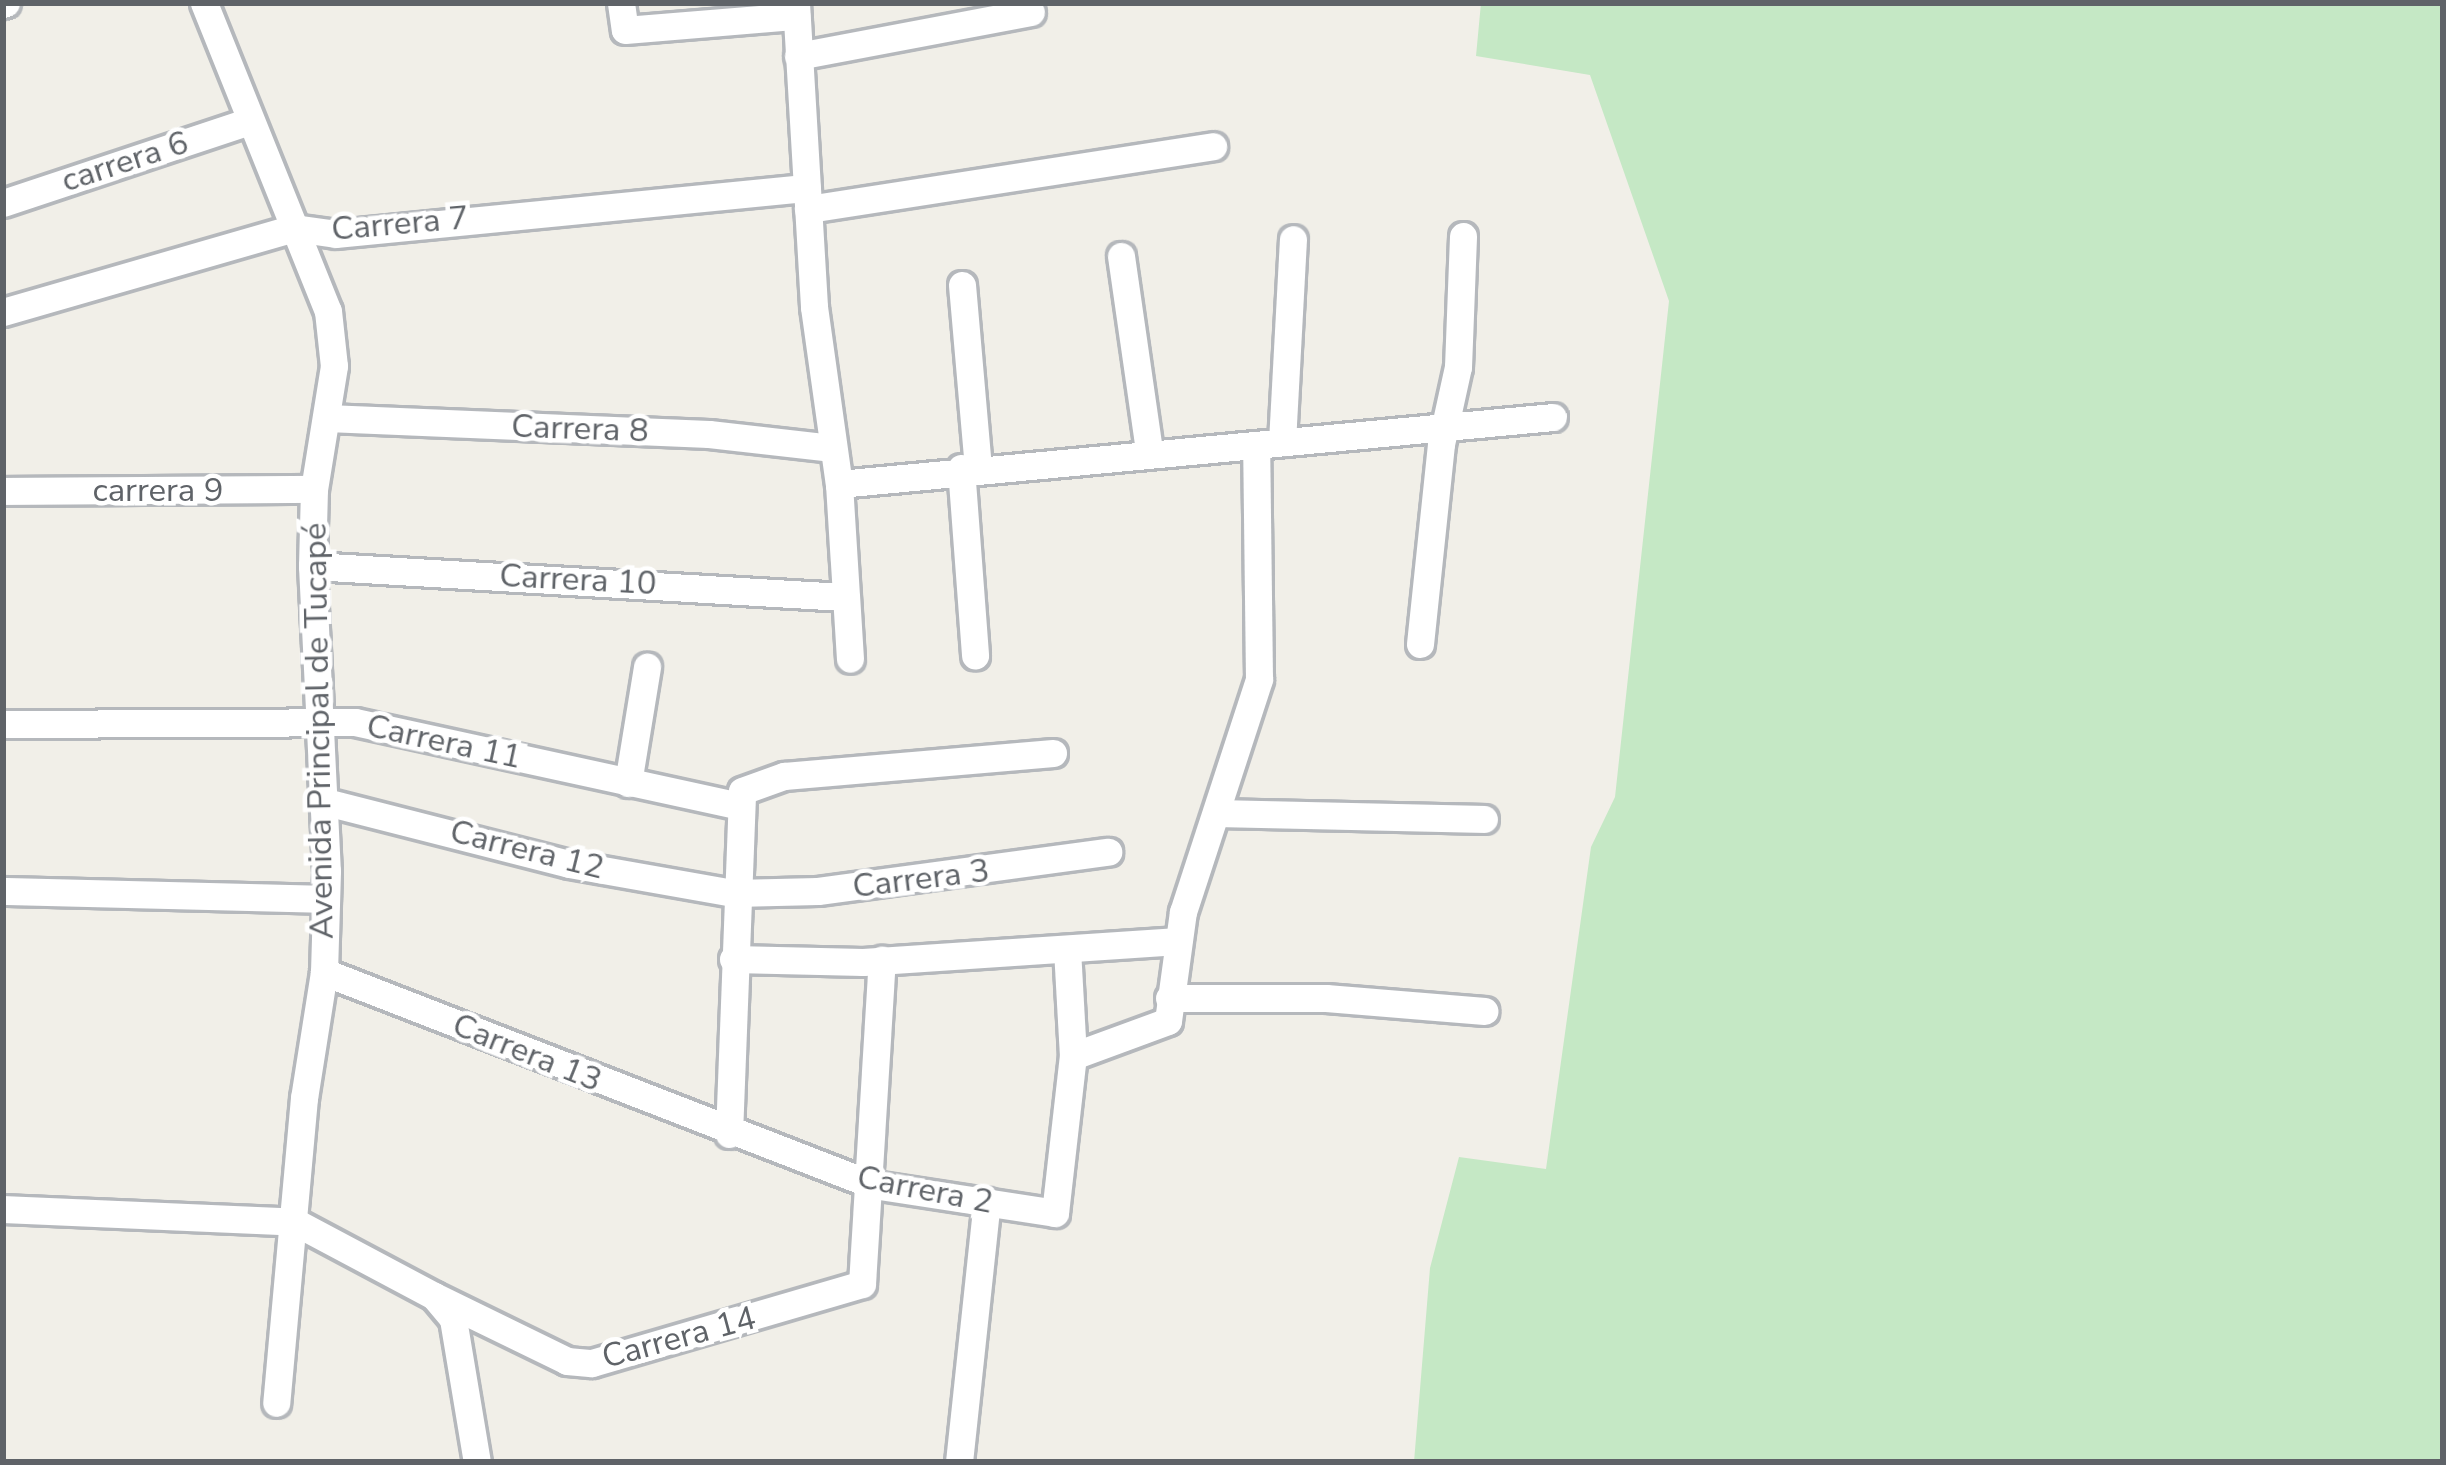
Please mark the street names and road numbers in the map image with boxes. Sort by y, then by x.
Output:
street label: carrera 6 [57,123,193,201]
street label: Carrera 7 [330,198,470,250]
street label: Carrera 8 [511,407,649,451]
street label: carrera 9 [92,471,224,511]
street label: Avenida Principal de Tucapé [296,522,342,940]
street label: Carrera 10 [498,556,658,604]
street label: Carrera 11 [363,706,525,778]
street label: Carrera 12 [446,812,608,888]
street label: Carrera 3 [850,851,992,907]
street label: Carrera 13 [447,1005,607,1101]
street label: Carrera 2 [854,1157,996,1223]
street label: Carrera 14 [598,1299,760,1377]

